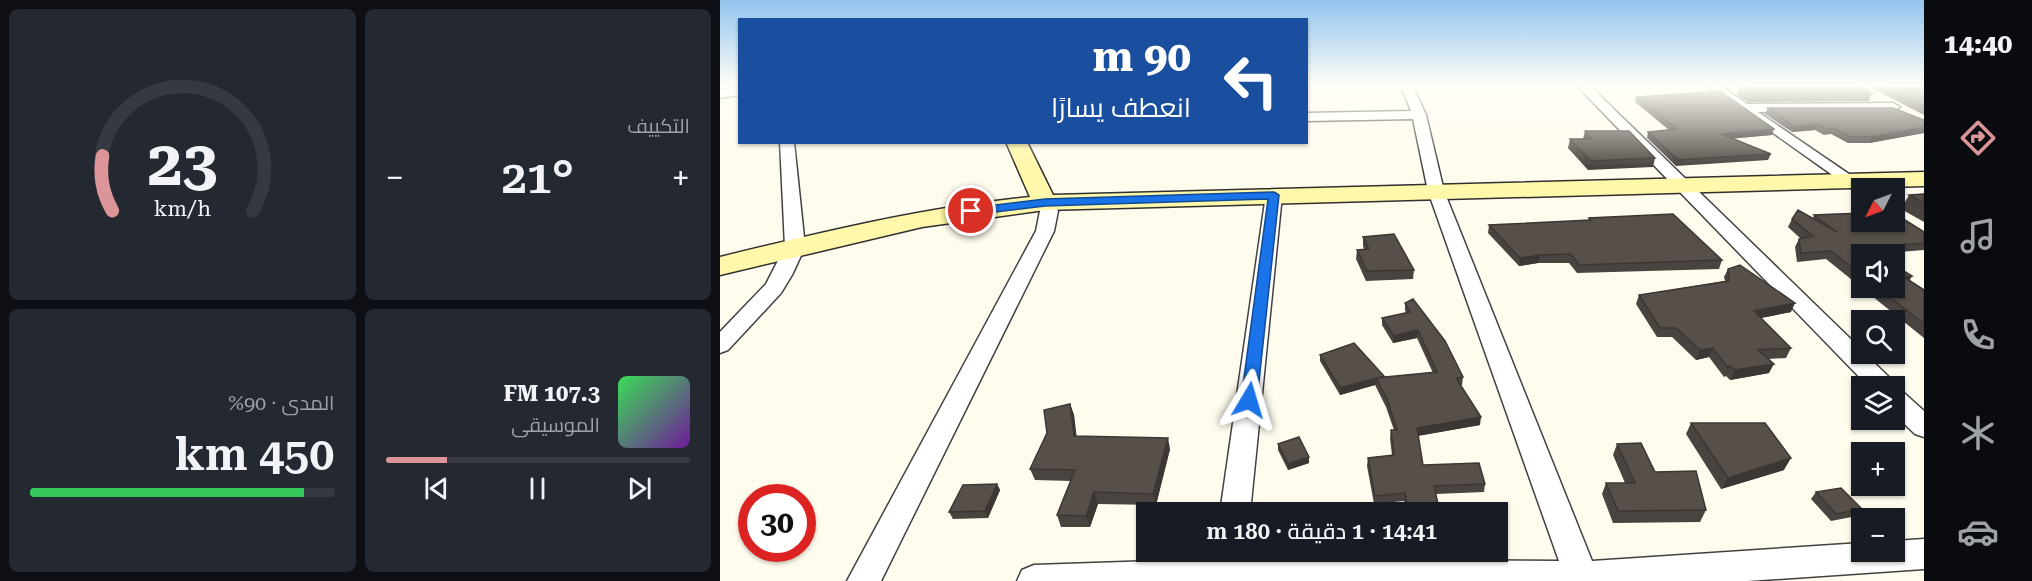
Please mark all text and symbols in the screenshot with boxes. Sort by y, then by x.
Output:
text: 14:40 [1944,28,2012,60]
text: 90 m [1093,32,1191,81]
icon: left [1212,42,1290,120]
text: انعطف يسارًا [1051,92,1191,124]
text: التكييف [627,114,690,138]
icon: directions [1957,117,1999,159]
text: 23 [147,127,217,200]
text: 21° [501,151,574,204]
text: − [386,158,404,197]
text: + [672,158,690,197]
north arrow [1851,178,1905,232]
map controls [1851,178,1905,562]
pin [945,185,996,236]
icon: arrive [954,194,987,227]
text: km/h [154,197,211,222]
icon: music [1957,215,1999,257]
button: sound [1851,244,1905,298]
button: search [1851,310,1905,364]
icon: phone [1957,314,1999,356]
position arrow [1217,368,1281,432]
button: layers [1851,376,1905,430]
text: 107.3 FM [503,381,600,406]
text: المدى · 90% [228,391,335,415]
icon: climate [1957,412,1999,454]
text: الموسيقى [511,413,600,437]
text: 450 km [175,428,335,481]
button: + [1851,442,1905,496]
icon: previous [420,472,453,505]
icon: pause [521,472,554,505]
icon: next [623,472,656,505]
speed limit sign: 30 [738,484,816,562]
button: − [1851,508,1905,562]
icon: car [1957,511,1999,553]
text: 14:41 · 1 دقيقة · 180 m [1207,519,1437,544]

